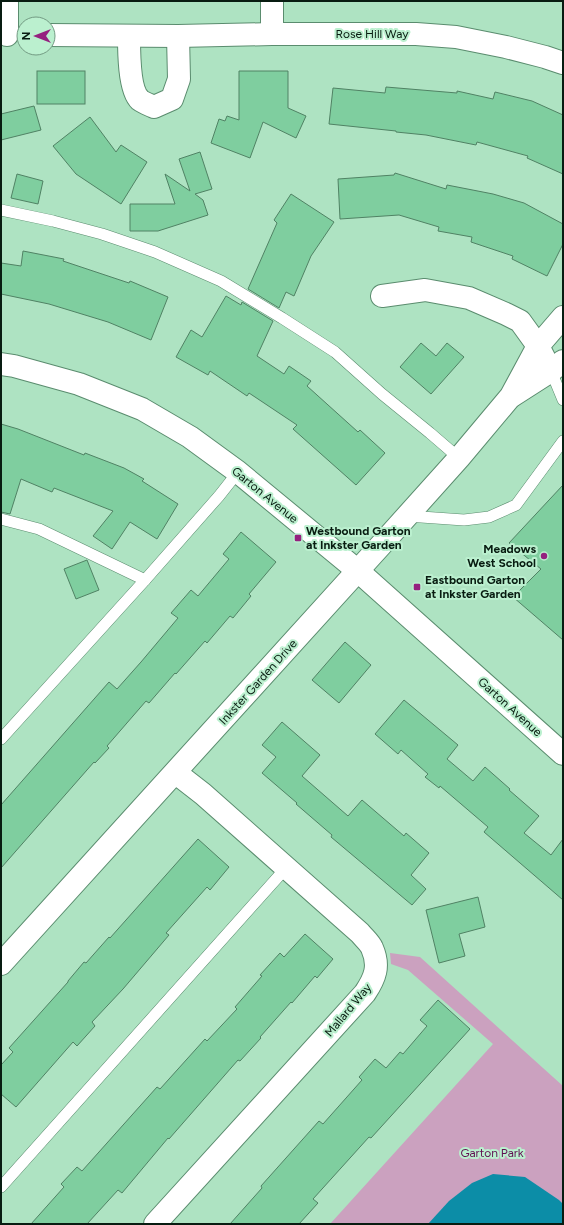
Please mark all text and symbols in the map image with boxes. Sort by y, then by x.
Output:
north arrow [16,16,56,56]
street label: Rose Hill Way [336,27,409,41]
text: N [20,32,33,40]
street label: Garton Avenue [229,464,301,526]
place label: Westbound Garton at Inkster Garden [306,524,411,552]
marker: Westbound Garton at Inkster Garden [293,533,303,543]
place label: Meadows West School [467,542,536,570]
marker: Meadows West School [539,551,549,561]
place label: Eastbound Garton at Inkster Garden [425,573,525,601]
marker: Eastbound Garton at Inkster Garden [412,582,422,592]
street label: Inkster Garden Drive [216,636,300,727]
street label: Garton Avenue [475,675,545,740]
street label: Mallard Way [322,980,375,1039]
park label: Garton Park [460,1146,524,1160]

